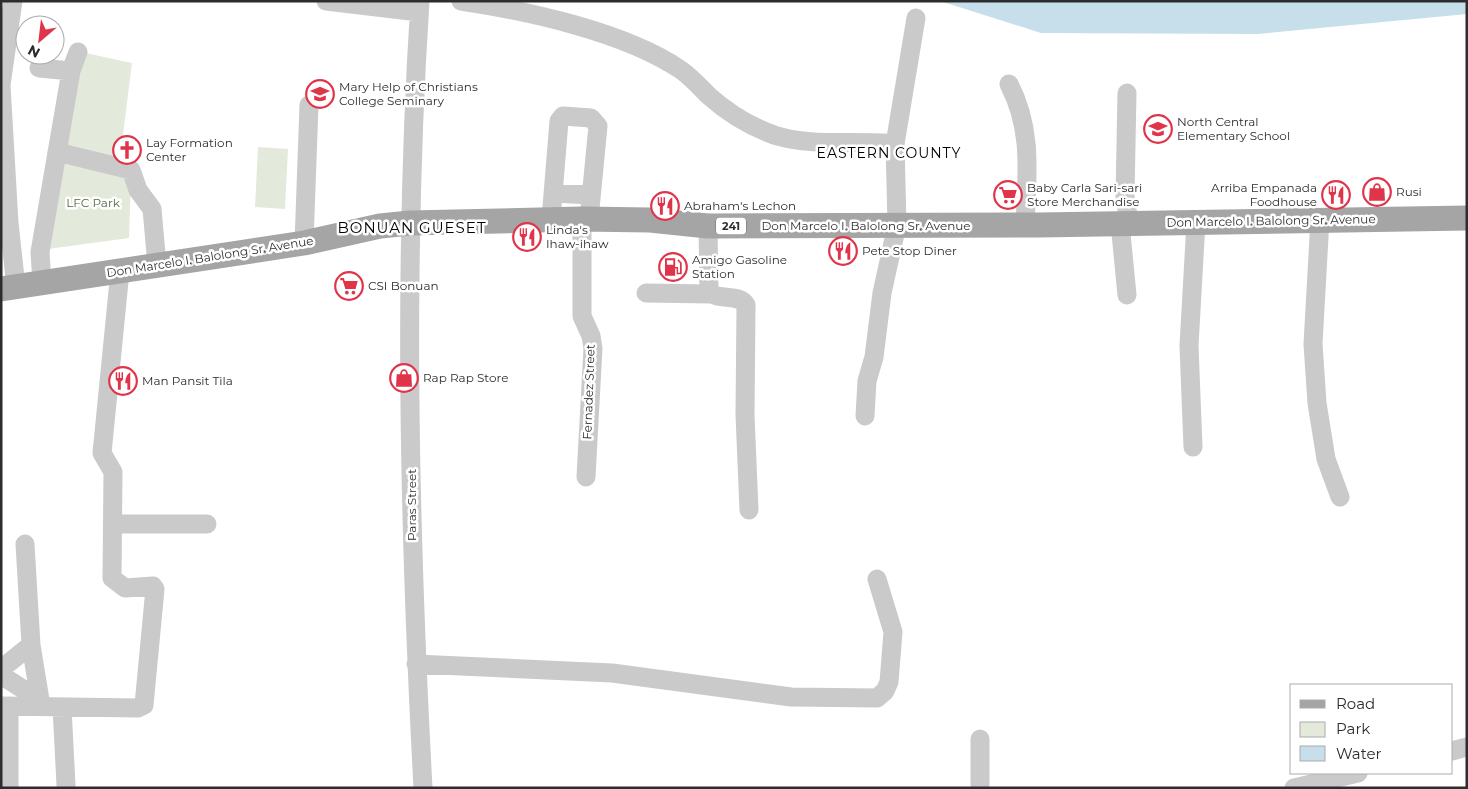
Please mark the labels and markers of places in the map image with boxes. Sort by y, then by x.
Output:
school or university icon: Mary Help of Christians College Seminary [305,79,335,109]
place label: Mary Help of Christians College Seminary [339,79,478,108]
school or university icon: North Central Elementary School [1143,114,1173,144]
place label: North Central Elementary School [1177,114,1290,143]
church icon: Lay Formation Center [112,135,142,165]
place label: Lay Formation Center [146,135,233,164]
shop icon: Rusi [1362,177,1392,207]
supermarket icon: Baby Carla Sari-sari Store Merchandise [993,180,1023,210]
place label: Baby Carla Sari-sari Store Merchandise [1027,180,1142,209]
place label: Arriba Empanada Foodhouse [1211,180,1317,209]
restaurant icon: Arriba Empanada Foodhouse [1321,180,1351,210]
place label: Rusi [1396,184,1422,199]
restaurant icon: Abraham's Lechon [650,191,680,221]
place label: Abraham's Lechon [684,198,796,213]
restaurant icon: Linda's Ihaw-ihaw [512,222,542,252]
place label: Linda's Ihaw-ihaw [546,222,609,251]
restaurant icon: Pete Stop Diner [828,236,858,266]
place label: Pete Stop Diner [862,243,957,258]
fuel station icon: Amigo Gasoline Station [658,252,688,282]
place label: Amigo Gasoline Station [692,252,787,281]
supermarket icon: CSI Bonuan [334,271,364,301]
place label: CSI Bonuan [368,278,439,293]
shop icon: Rap Rap Store [389,363,419,393]
restaurant icon: Man Pansit Tila [108,366,138,396]
place label: Rap Rap Store [423,370,508,385]
place label: Man Pansit Tila [142,373,233,388]

